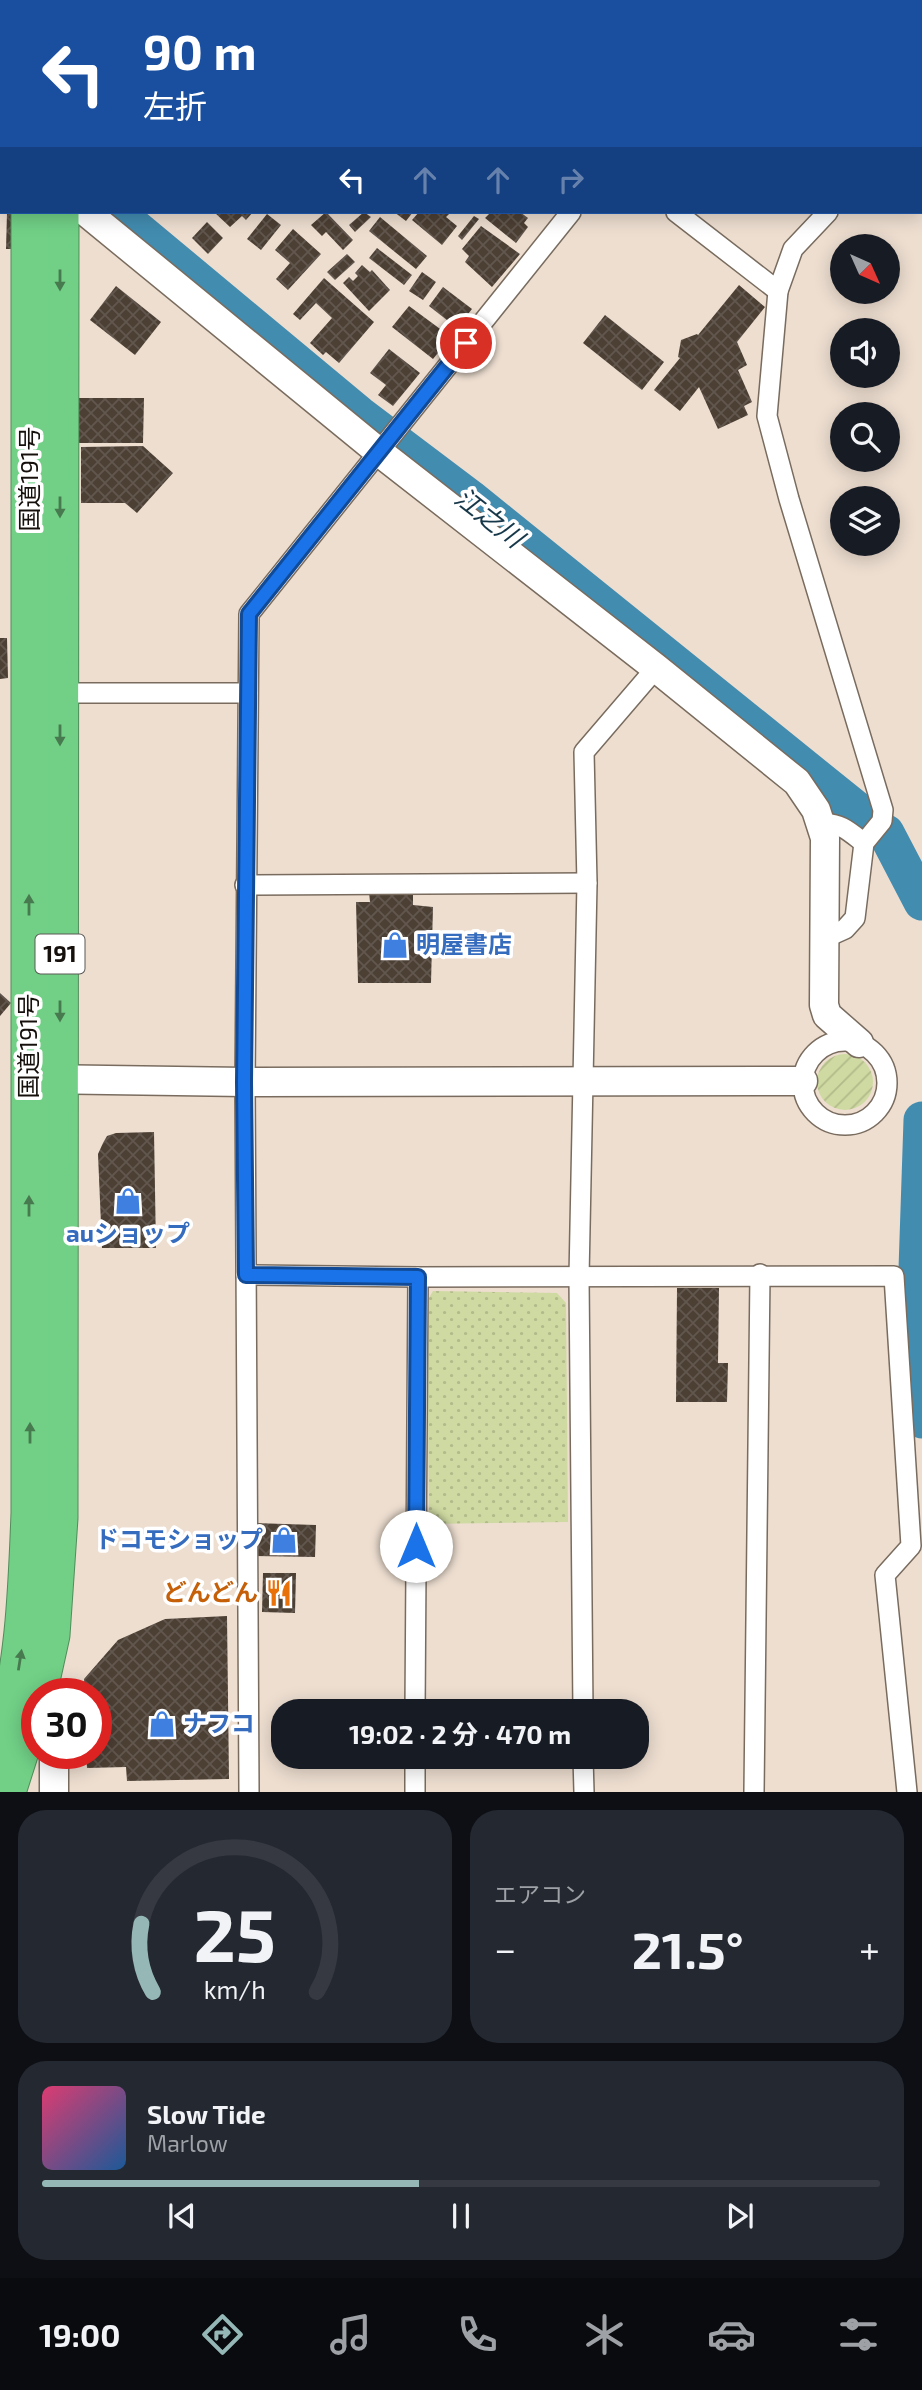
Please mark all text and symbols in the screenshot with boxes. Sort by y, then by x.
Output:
text: 90 m [143,21,257,80]
icon: left [28,28,119,119]
text: 左折 [143,86,207,124]
icon: left [333,161,371,199]
icon: ahead [406,161,444,199]
icon: ahead [479,161,517,199]
icon: right [552,161,590,199]
north arrow [830,234,900,304]
map controls [830,234,900,556]
one-way arrow [54,269,66,291]
pin [436,313,496,373]
button: sound [830,318,900,388]
icon: arrive [447,324,485,362]
button: search [830,402,900,472]
street label: 国道191号 [14,427,43,531]
water label: 江之川 [450,481,533,555]
button: layers [830,486,900,556]
one-way arrow [54,497,66,519]
one-way arrow [54,724,66,746]
one-way arrow [23,894,35,916]
place label: 明屋書店 [416,929,512,958]
shop icon: 明屋書店 [380,930,410,960]
road number: 191 [36,934,84,973]
street label: 国道191号 [13,994,42,1098]
one-way arrow [54,1001,66,1023]
shop icon: auショップ [113,1186,143,1216]
one-way arrow [23,1195,35,1217]
place label: auショップ [66,1218,190,1247]
one-way arrow [24,1422,36,1444]
position arrow [379,1509,453,1583]
place label: ドコモショップ [95,1524,263,1553]
shop icon: ドコモショップ [269,1525,299,1555]
place label: どんどん [163,1577,258,1606]
restaurant icon: どんどん [264,1578,294,1608]
one-way arrow [14,1649,25,1671]
speed limit sign: 30 [21,1678,112,1769]
place label: ナフコ [183,1708,255,1737]
shop icon: ナフコ [147,1709,177,1739]
text: 19:02 · 2 分 · 470 m [349,1718,571,1749]
text: エアコン [494,1880,586,1908]
text: 25 [194,1890,276,1978]
text: 21.5° [632,1917,744,1979]
text: − [494,1925,516,1971]
text: + [859,1925,880,1971]
text: km/h [204,1974,266,2004]
text: Slow Tide [147,2098,266,2129]
text: Marlow [147,2129,228,2157]
icon: previous [163,2197,201,2235]
icon: pause [442,2197,480,2235]
icon: next [721,2197,759,2235]
icon: directions [198,2310,247,2359]
icon: music [326,2310,375,2359]
icon: phone [453,2310,502,2359]
icon: climate [580,2310,629,2359]
icon: car [707,2310,756,2359]
icon: filters [834,2310,883,2359]
text: 19:00 [39,2315,120,2353]

